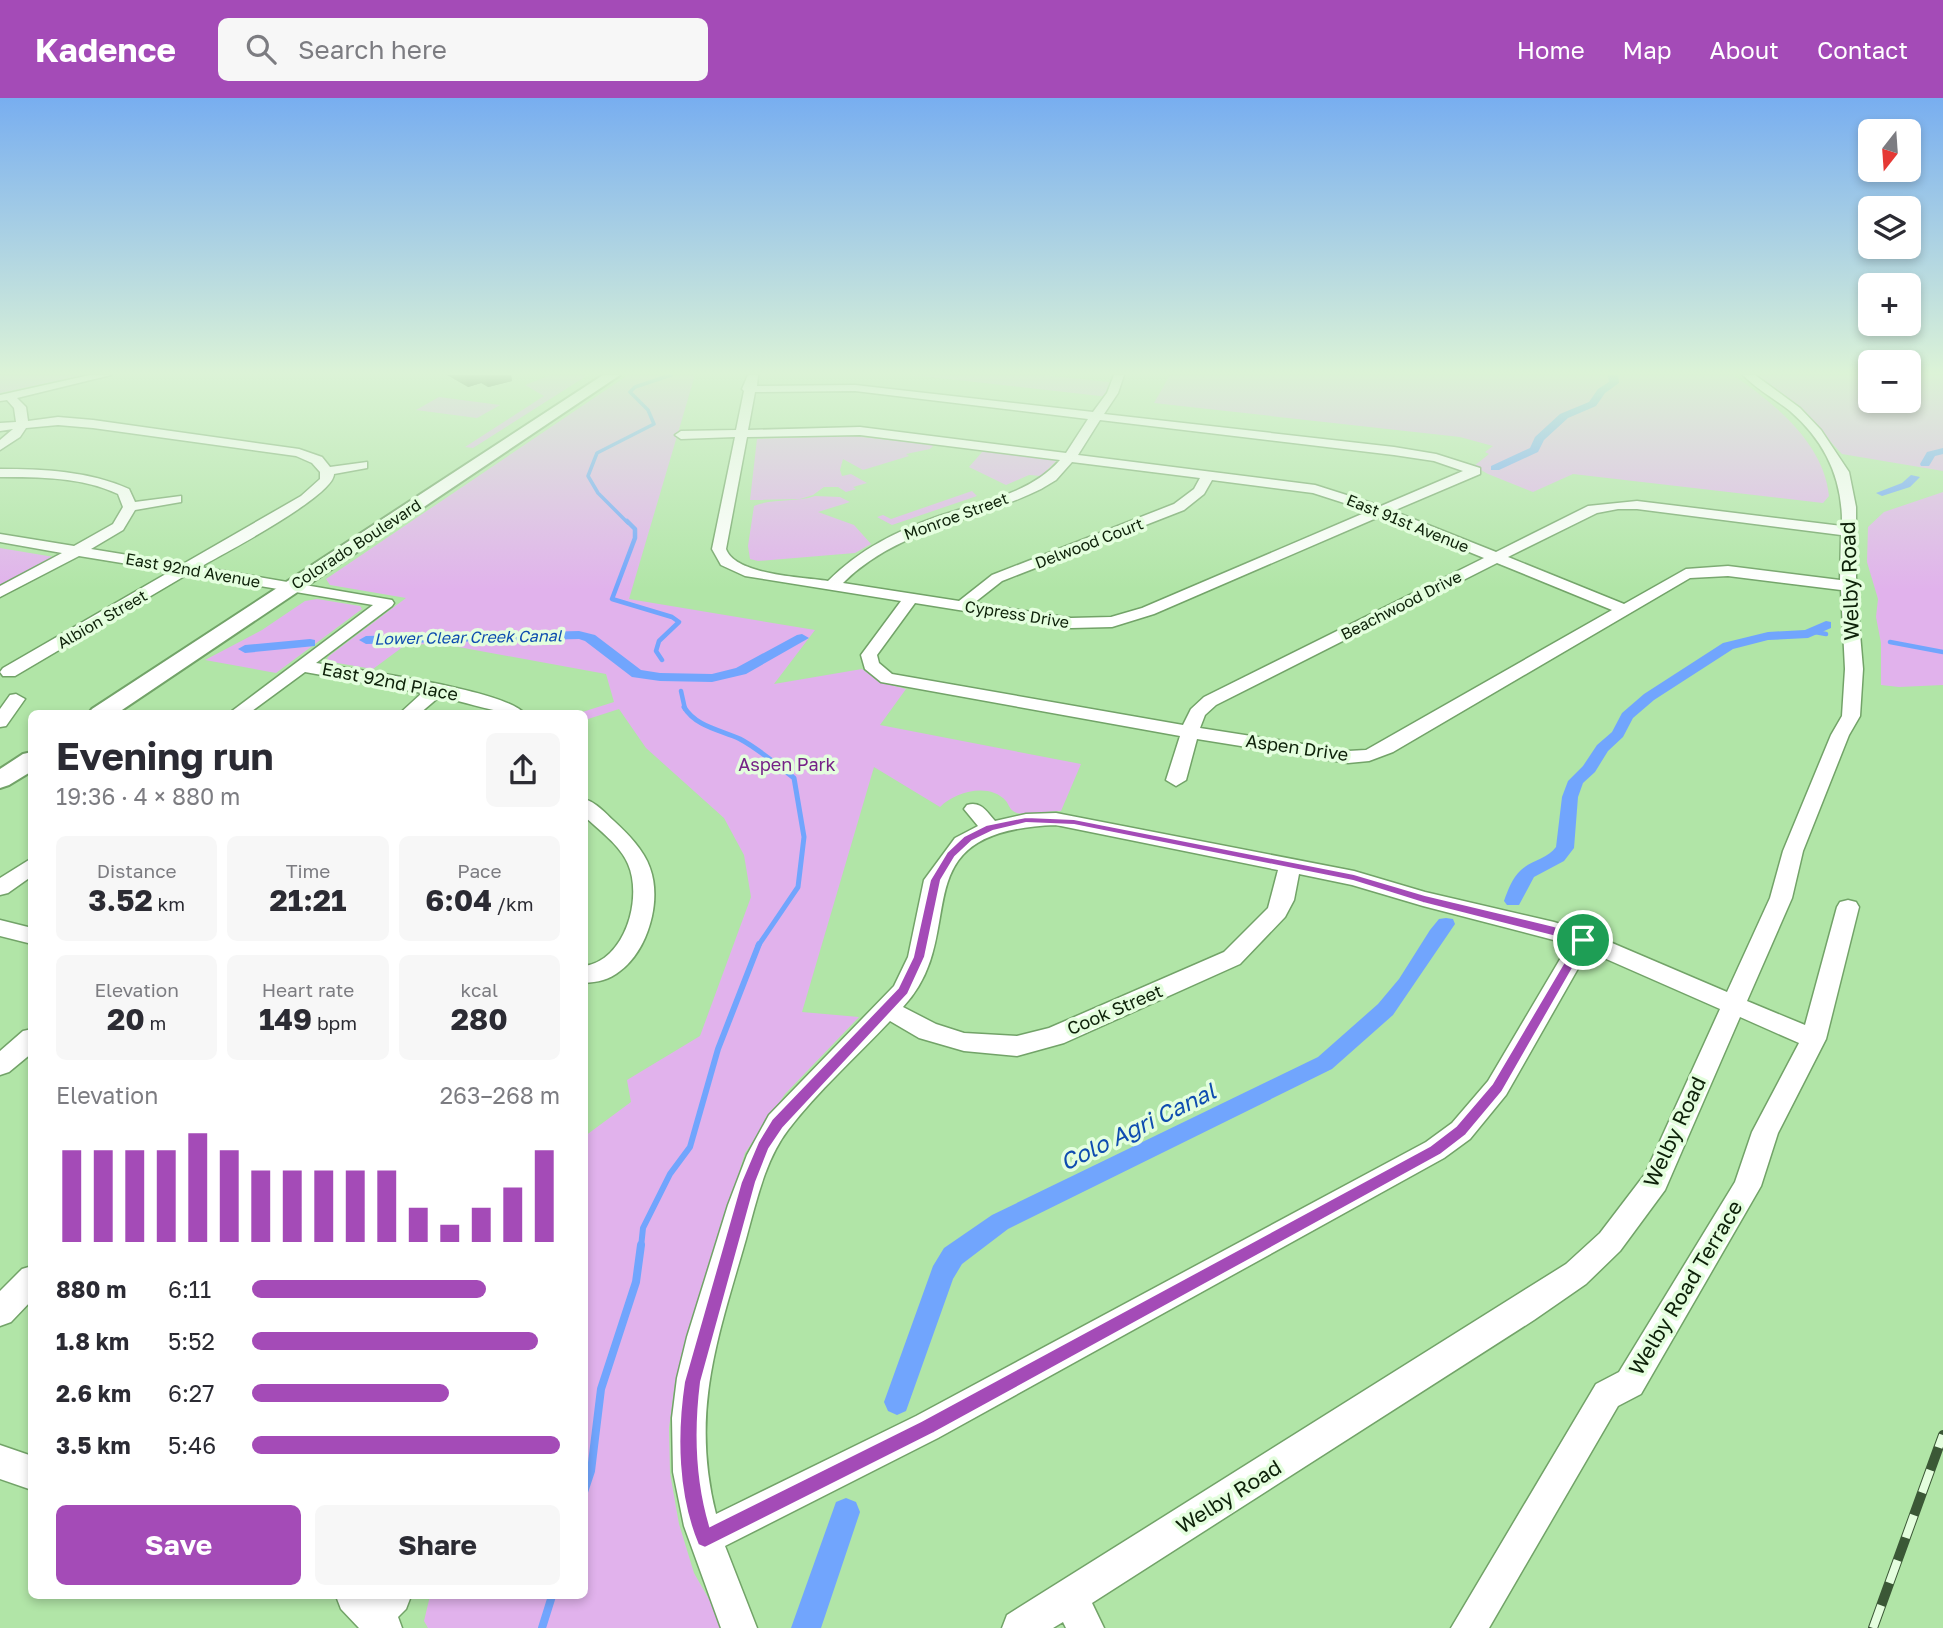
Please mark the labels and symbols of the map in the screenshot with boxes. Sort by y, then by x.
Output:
north arrow [1858,119,1922,182]
street label: Monroe Street [901,488,1011,544]
street label: East 91st Avenue [1344,489,1472,557]
street label: Colorado Boulevard [287,495,425,593]
street label: Delwood Court [1032,513,1146,573]
street label: Welby Road [1834,521,1864,641]
street label: East 92nd Avenue [124,548,262,592]
street label: Beachwood Drive [1337,566,1465,644]
street label: Albion Street [54,585,150,653]
street label: Cypress Drive [963,596,1071,632]
water label: Lower Clear Creek Canal [374,625,563,649]
street label: East 92nd Place [320,657,460,705]
street label: Aspen Drive [1245,729,1350,765]
park label: Aspen Park [738,753,836,775]
pin [1553,910,1613,970]
street label: Cook Street [1063,979,1166,1039]
street label: Welby Road [1637,1072,1711,1191]
water label: Colo Agri Canal [1055,1076,1221,1176]
street label: Welby Road Terrace [1623,1195,1748,1380]
street label: Welby Road [1171,1454,1286,1539]

